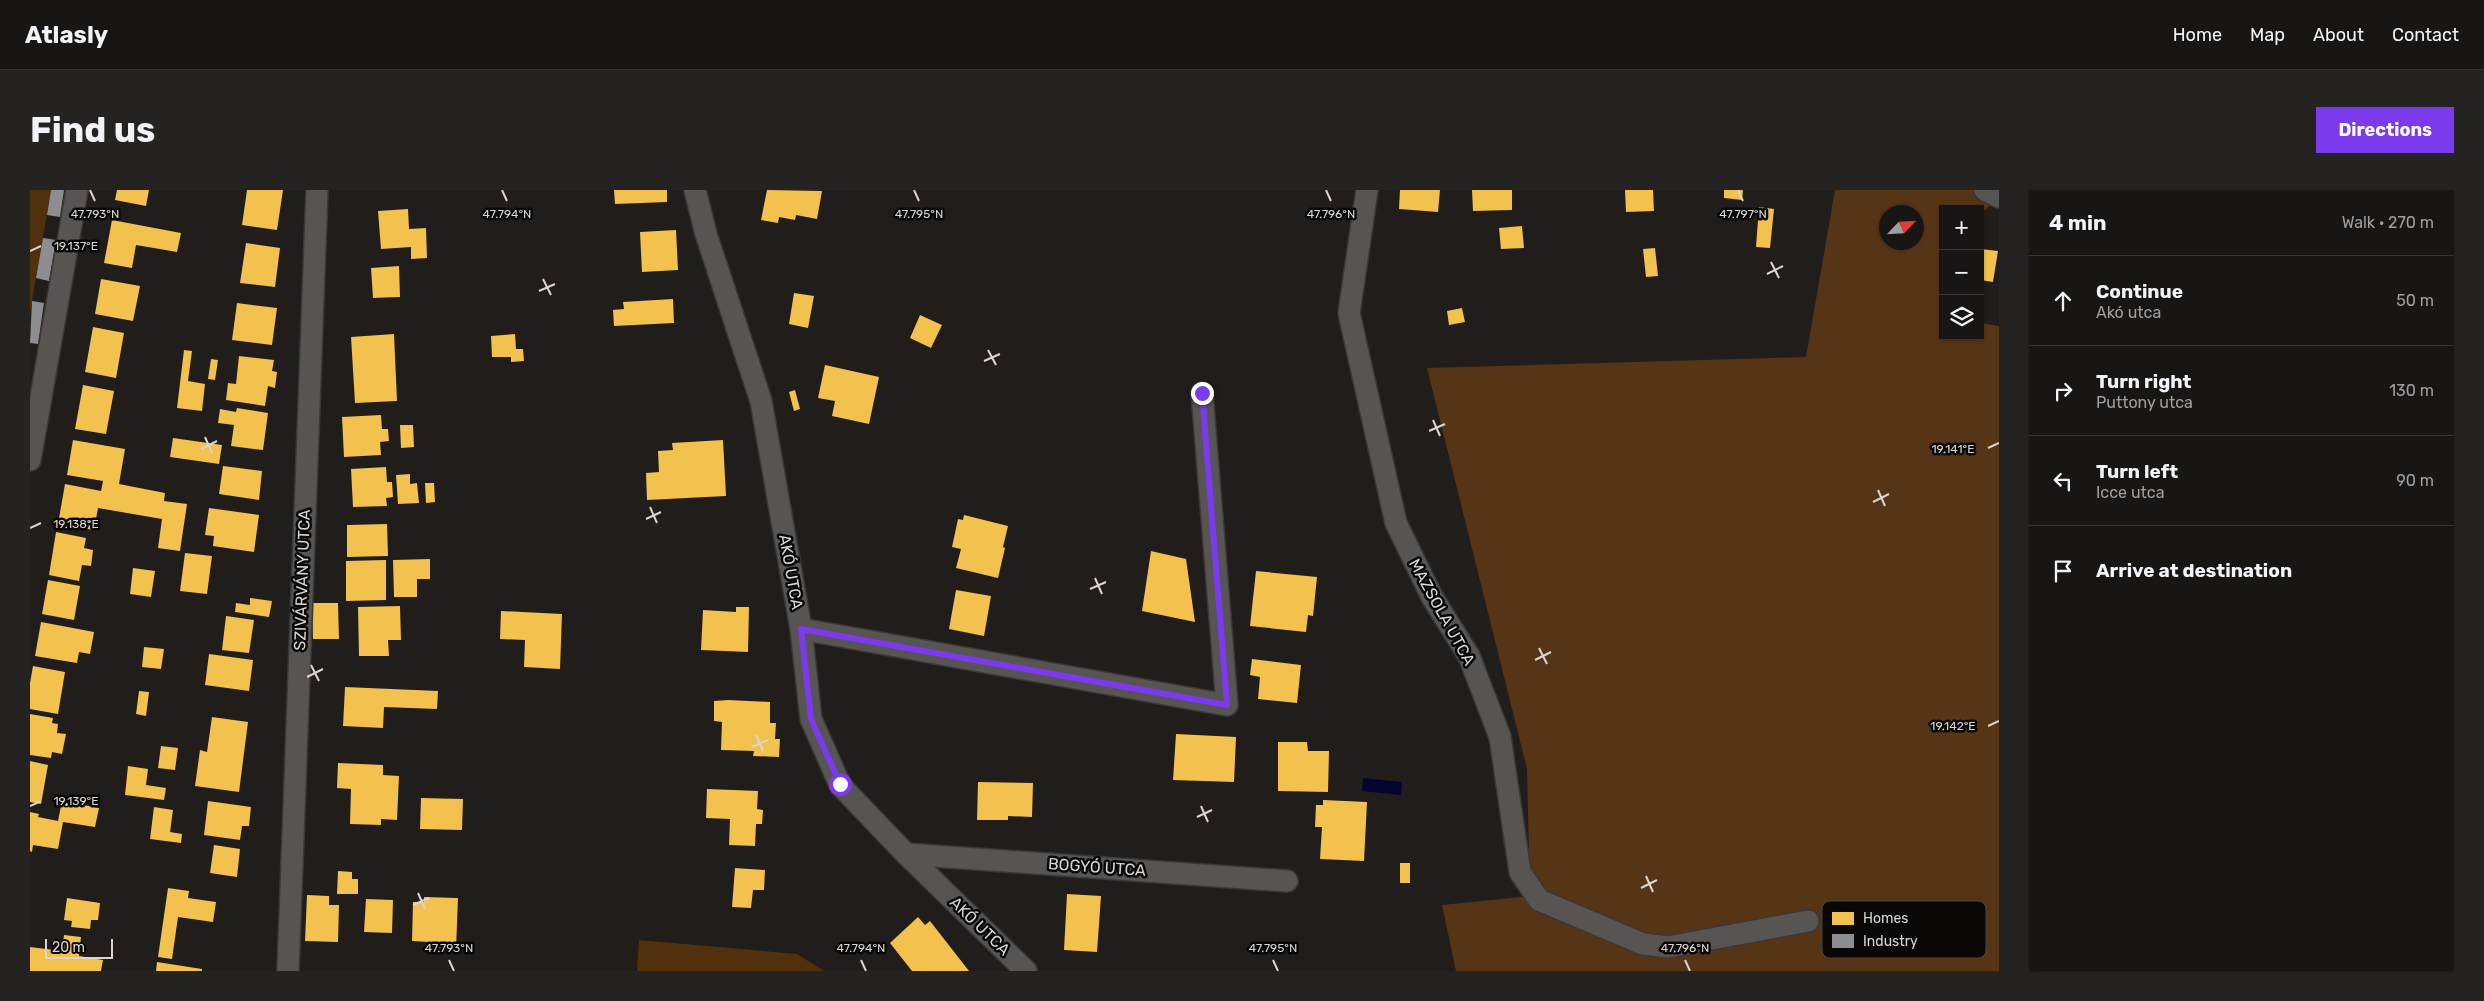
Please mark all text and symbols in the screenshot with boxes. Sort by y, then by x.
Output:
text: Atlasly [25,21,108,49]
text: Home [2173,24,2222,46]
text: Map [2250,24,2285,46]
text: About [2313,24,2364,46]
text: Contact [2392,24,2459,46]
button: Directions [2316,107,2454,153]
text: Find us [30,109,155,151]
north arrow [1879,205,1924,250]
map controls [1939,205,1984,340]
button: + [1939,205,1984,250]
text: 47.793°N [71,207,119,221]
text: 47.794°N [483,207,531,221]
text: 47.795°N [895,207,943,221]
text: 47.796°N [1307,207,1355,221]
text: 47.797°N [1719,207,1767,221]
text: 4 min [2049,210,2107,235]
text: Walk · 270 m [2342,213,2434,232]
text: 19.137°E [54,239,98,253]
button: − [1939,250,1984,295]
text: Continue [2096,280,2183,303]
icon: ahead [2049,287,2077,315]
text: 50 m [2396,291,2434,310]
button: layers [1939,295,1984,340]
text: Akó utca [2096,303,2161,322]
text: Turn right [2096,370,2191,393]
icon: right [2049,377,2077,405]
text: 130 m [2389,381,2434,400]
route end [1191,382,1214,405]
text: Puttony utca [2096,393,2193,412]
text: 19.141°E [1931,442,1975,456]
text: Turn left [2096,460,2178,483]
icon: left [2049,467,2077,495]
text: 90 m [2396,471,2434,490]
text: Icce utca [2096,483,2164,502]
street label: SZIVÁRVÁNY UTCA [290,509,314,651]
text: 19.138°E [53,517,99,531]
street label: AKÓ UTCA [775,533,808,611]
street label: MAZSOLA UTCA [1405,556,1479,669]
icon: arrive [2049,557,2077,585]
text: Arrive at destination [2096,559,2292,582]
text: 19.142°E [1930,719,1976,733]
route start [829,773,852,796]
text: 19.139°E [53,794,99,808]
street label: BOGYÓ UTCA [1047,853,1147,880]
street label: AKÓ UTCA [946,892,1015,959]
legend [1822,901,1986,958]
text: Homes [1863,910,1908,927]
text: Industry [1863,933,1918,950]
scale bar [45,936,112,959]
text: 20 m [52,939,85,956]
text: 47.793°N [425,941,473,955]
text: 47.794°N [837,941,885,955]
text: 47.795°N [1249,941,1297,955]
text: 47.796°N [1661,941,1709,955]

